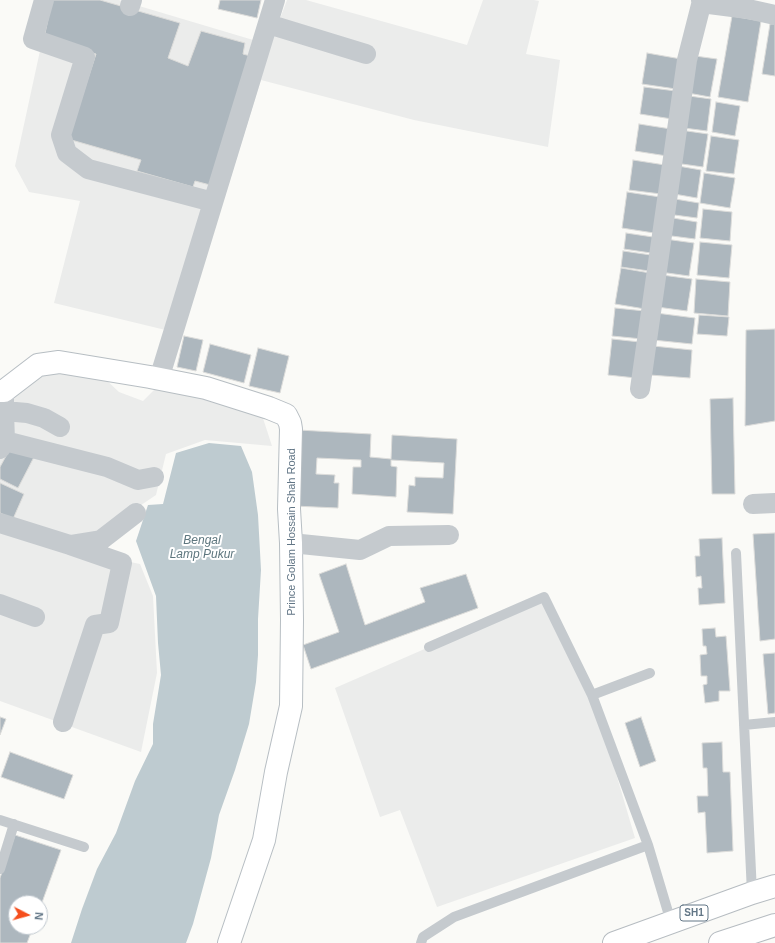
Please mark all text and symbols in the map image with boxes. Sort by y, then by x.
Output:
street label: Prince Golam Hossain Shah Road [285,448,299,616]
water label: Bengal Lamp Pukur [170,534,234,562]
north arrow [8,895,48,935]
road number: SH1 [680,905,708,921]
text: N [33,912,45,921]

